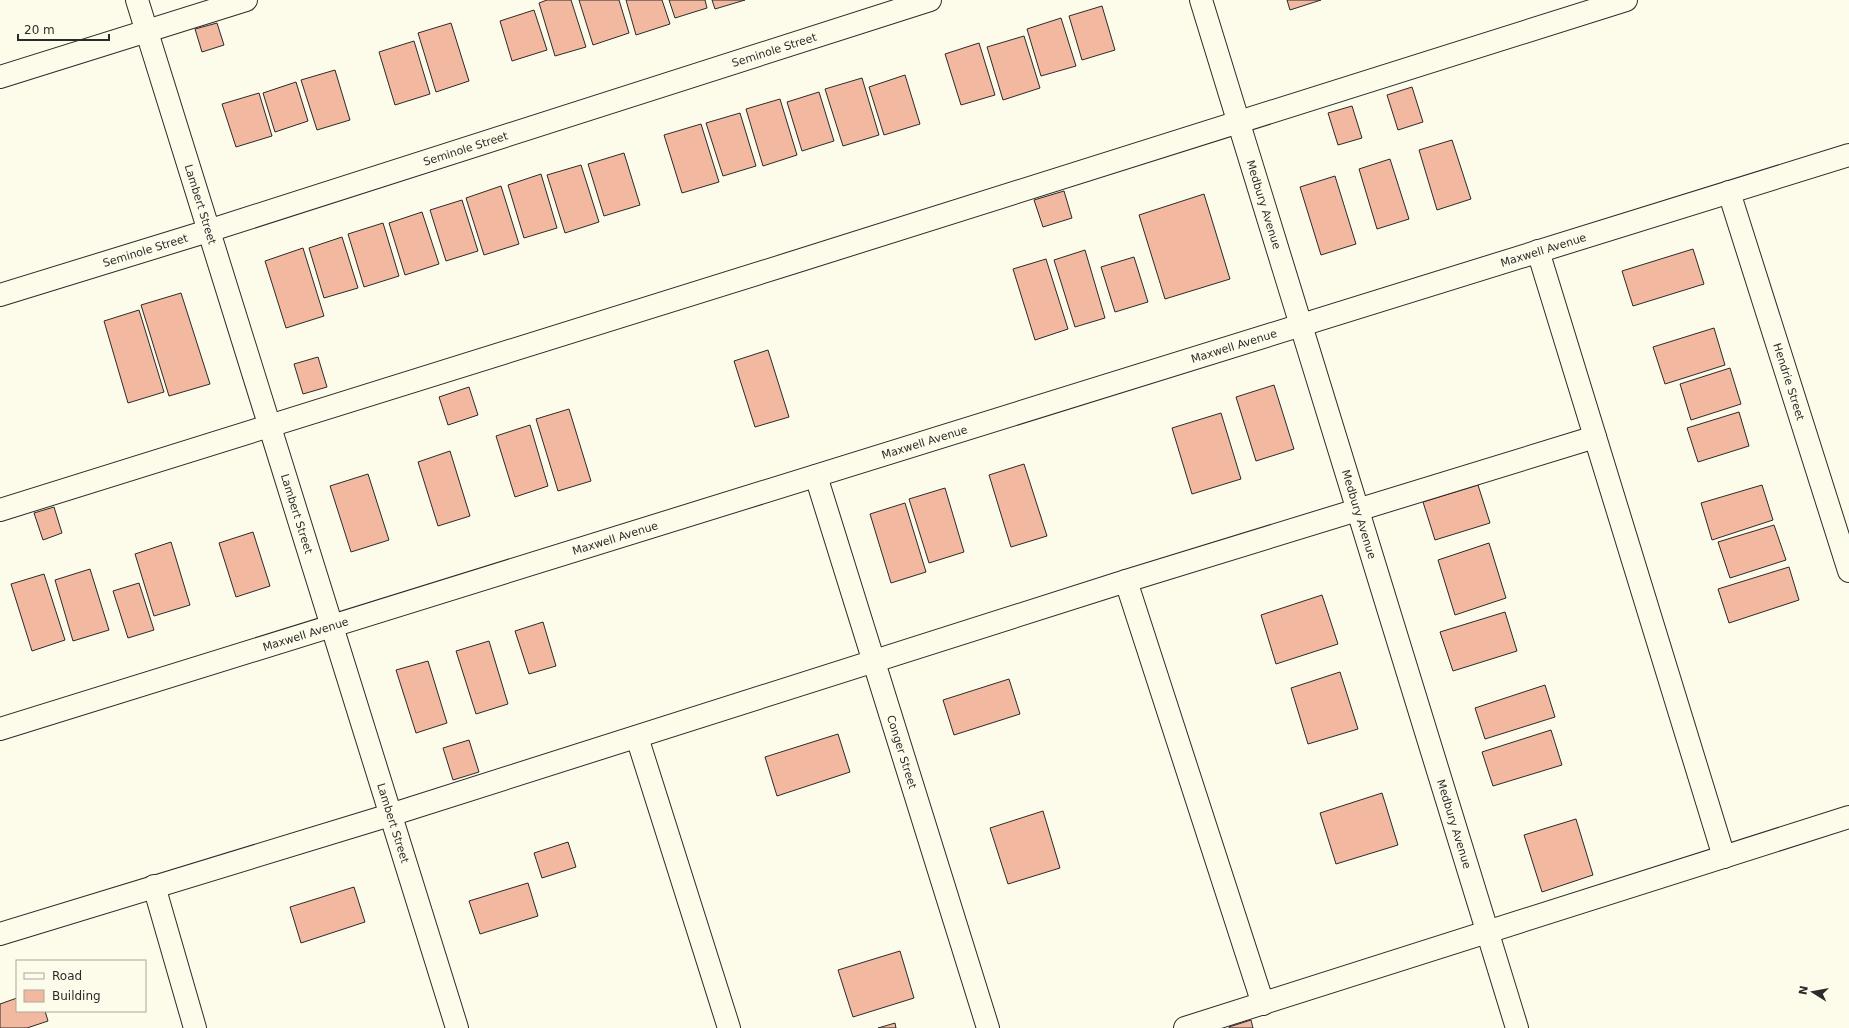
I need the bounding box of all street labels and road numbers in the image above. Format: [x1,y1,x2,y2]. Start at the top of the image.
street label: Seminole Street [730,30,819,69]
street label: Seminole Street [422,129,510,168]
street label: Medbury Avenue [1244,158,1284,251]
street label: Lambert Street [182,163,219,247]
street label: Maxwell Avenue [1499,230,1588,269]
street label: Seminole Street [101,231,190,269]
street label: Maxwell Avenue [1189,326,1279,365]
street label: Hendrie Street [1771,341,1808,423]
street label: Maxwell Avenue [880,423,969,461]
street label: Medbury Avenue [1339,468,1379,561]
street label: Lambert Street [278,472,316,556]
street label: Maxwell Avenue [571,519,660,557]
street label: Maxwell Avenue [261,615,350,654]
street label: Conger Street [884,713,920,791]
street label: Medbury Avenue [1434,778,1474,870]
street label: Lambert Street [375,781,412,865]

